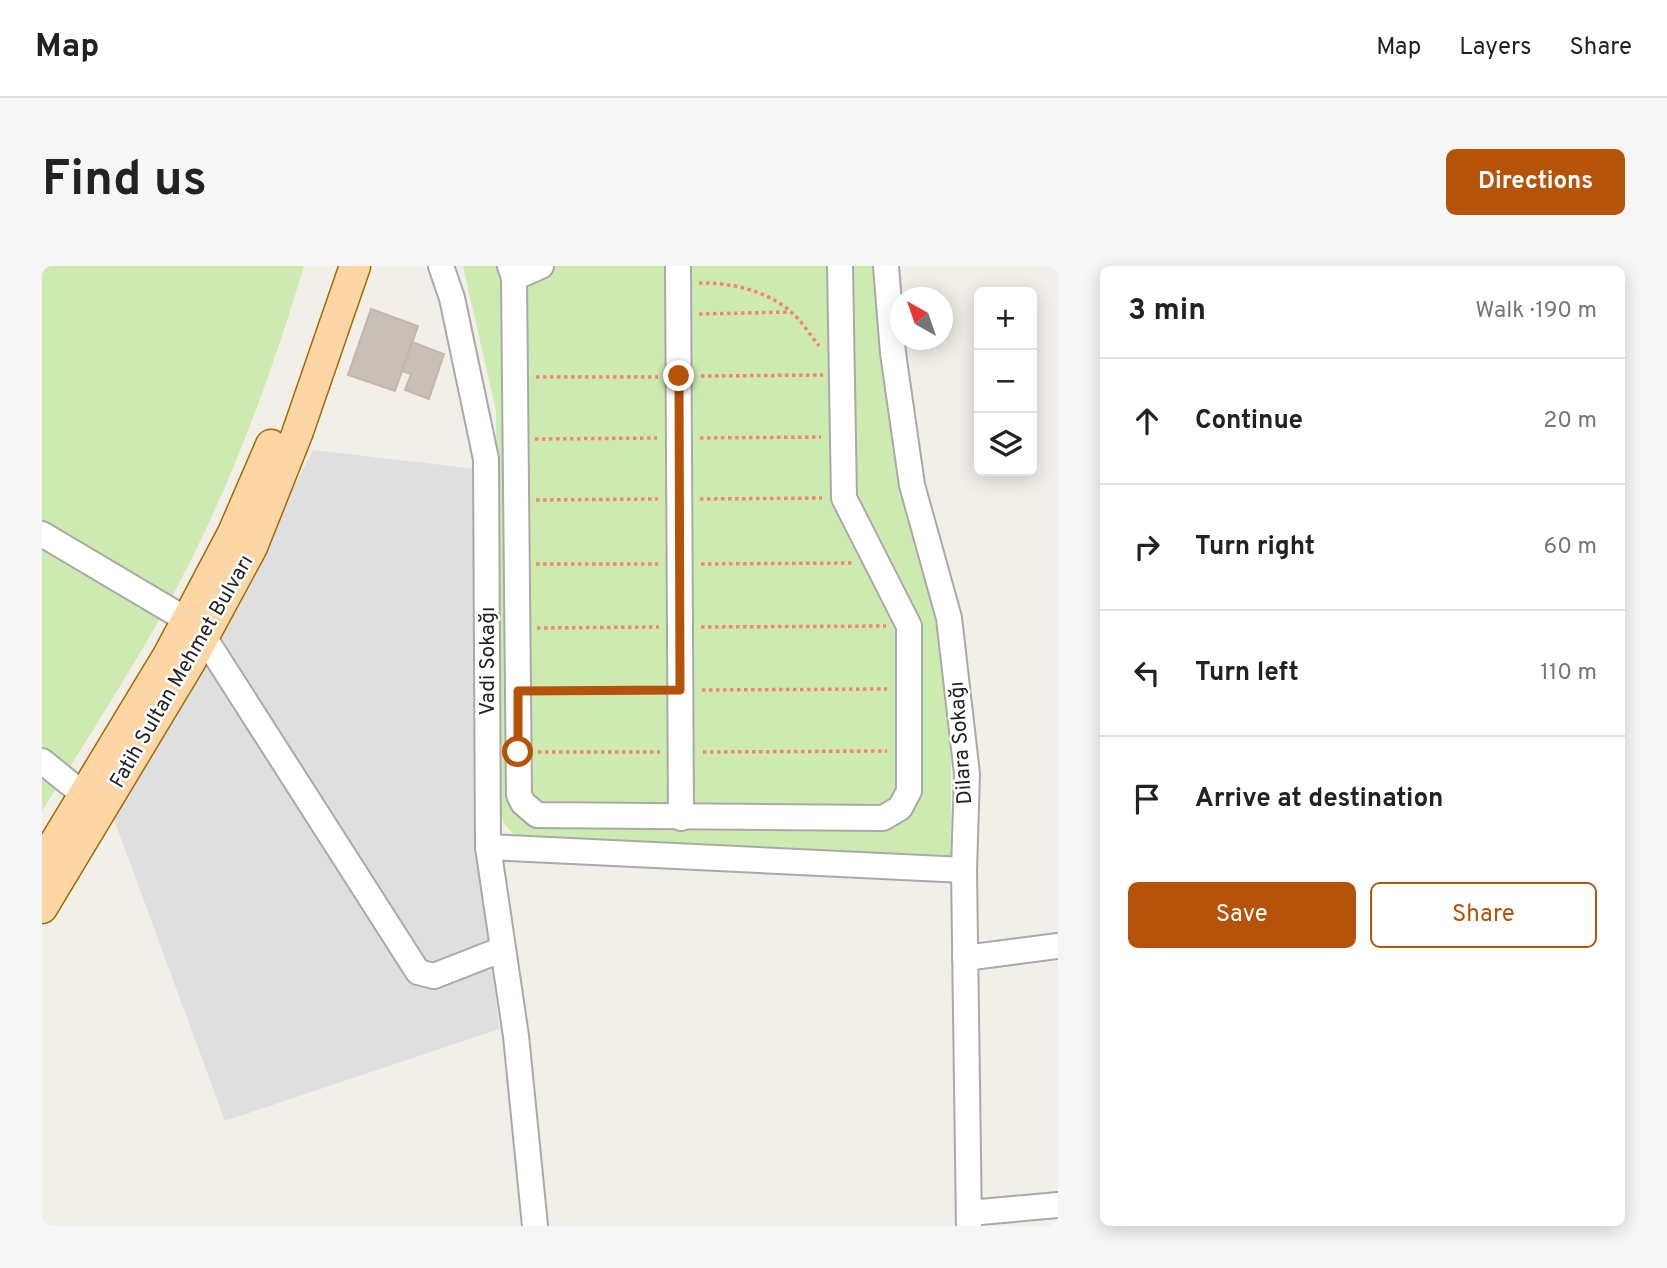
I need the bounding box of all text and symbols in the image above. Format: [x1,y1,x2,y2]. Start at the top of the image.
text: Map [35,27,99,69]
text: Map [1376,33,1421,63]
text: Layers [1459,33,1531,63]
text: Share [1569,33,1632,63]
button: Directions [1446,149,1625,215]
text: Find us [42,151,207,213]
north arrow [890,287,953,350]
map controls [974,287,1037,476]
button: + [974,287,1037,350]
text: 3 min [1128,293,1206,330]
text: Walk · 190 m [1475,297,1597,326]
button: − [974,350,1037,413]
route end [663,360,694,391]
icon: ahead [1128,402,1166,440]
text: Continue [1195,405,1303,438]
text: 20 m [1543,407,1597,436]
button: layers [974,413,1037,476]
icon: right [1128,528,1166,566]
text: Turn right [1195,531,1315,564]
text: 60 m [1544,533,1597,562]
street label: Fatih Sultan Mehmet Bulvarı [104,550,260,793]
street label: Vadi Sokağı [475,607,502,715]
icon: left [1128,654,1166,692]
text: Turn left [1195,657,1299,690]
text: 110 m [1540,659,1597,688]
street label: Dilara Sokağı [944,680,979,805]
route start [502,736,533,767]
icon: arrive [1128,780,1166,818]
text: Arrive at destination [1195,783,1443,816]
button: Save [1128,882,1356,948]
button: Share [1370,882,1597,948]

